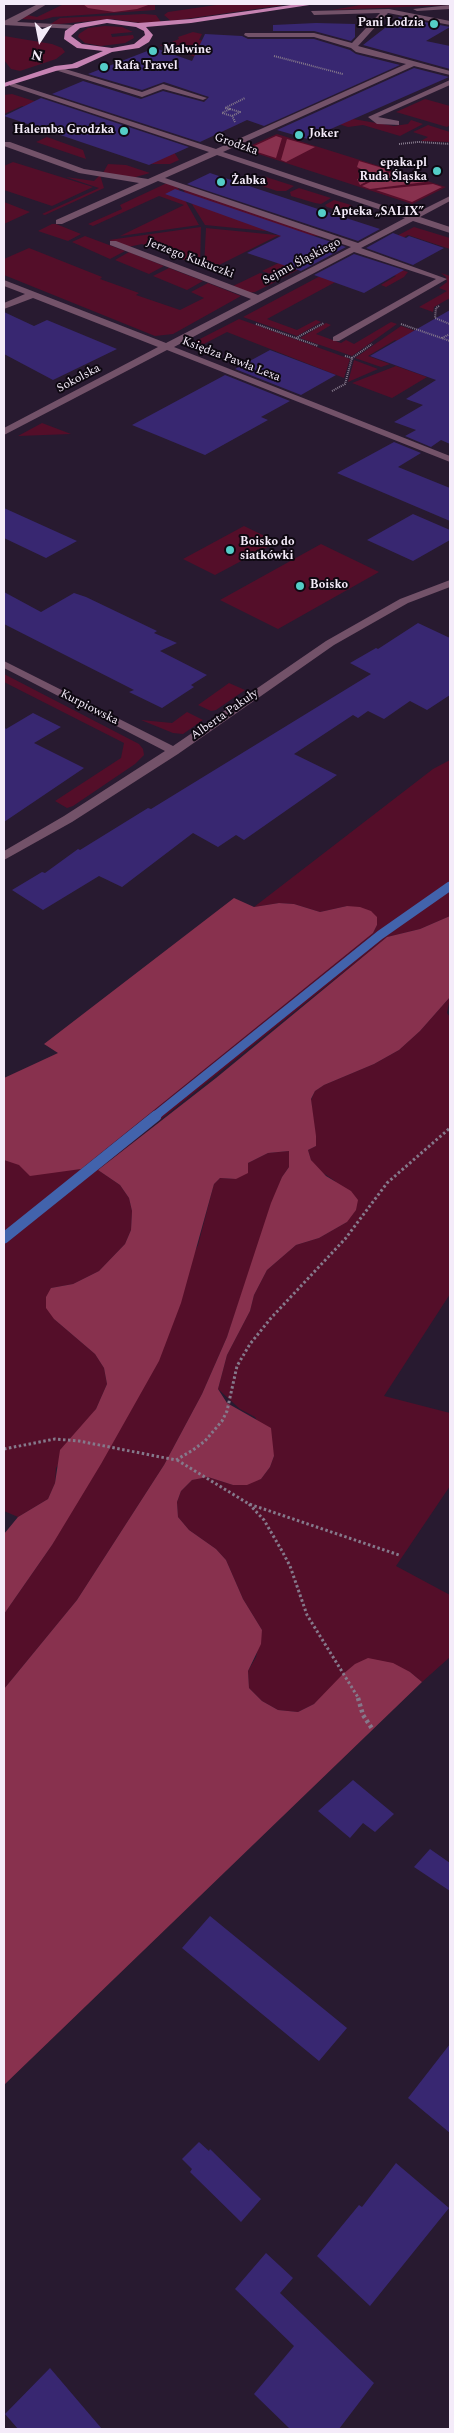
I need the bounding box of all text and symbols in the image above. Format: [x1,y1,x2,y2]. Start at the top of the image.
north arrow [15,15,65,65]
place label: Pani Lodzia [358,17,424,31]
marker: Pani Lodzia [428,18,440,30]
text: N [29,44,45,67]
place label: Malwine [163,44,211,58]
marker: Malwine [147,45,159,57]
place label: Rafa Travel [114,60,178,74]
marker: Rafa Travel [98,61,110,73]
place label: Halemba Grodzka [14,124,114,138]
marker: Halemba Grodzka [118,125,130,137]
place label: Joker [309,128,339,142]
marker: Joker [293,129,305,141]
street label: Grodzka [212,131,260,159]
place label: epaka.pl Ruda Śląska [360,157,427,185]
marker: epaka.pl Ruda Śląska [431,165,443,177]
place label: Żabka [231,175,266,189]
marker: Żabka [215,176,227,188]
place label: Apteka „SALIX” [332,206,424,220]
marker: Apteka „SALIX” [316,207,328,219]
street label: Sejmu Śląskiego [261,235,343,289]
street label: Jerzego Kukuczki [144,236,236,282]
street label: Księdza Pawła Lexa [180,335,282,385]
street label: Sokolska [55,362,103,396]
place label: Boisko do siatkówki [240,536,295,564]
marker: Boisko do siatkówki [224,544,236,556]
place label: Boisko [310,579,348,593]
marker: Boisko [294,580,306,592]
street label: Kurpiowska [57,687,121,729]
street label: Alberta Pakuły [189,687,261,743]

